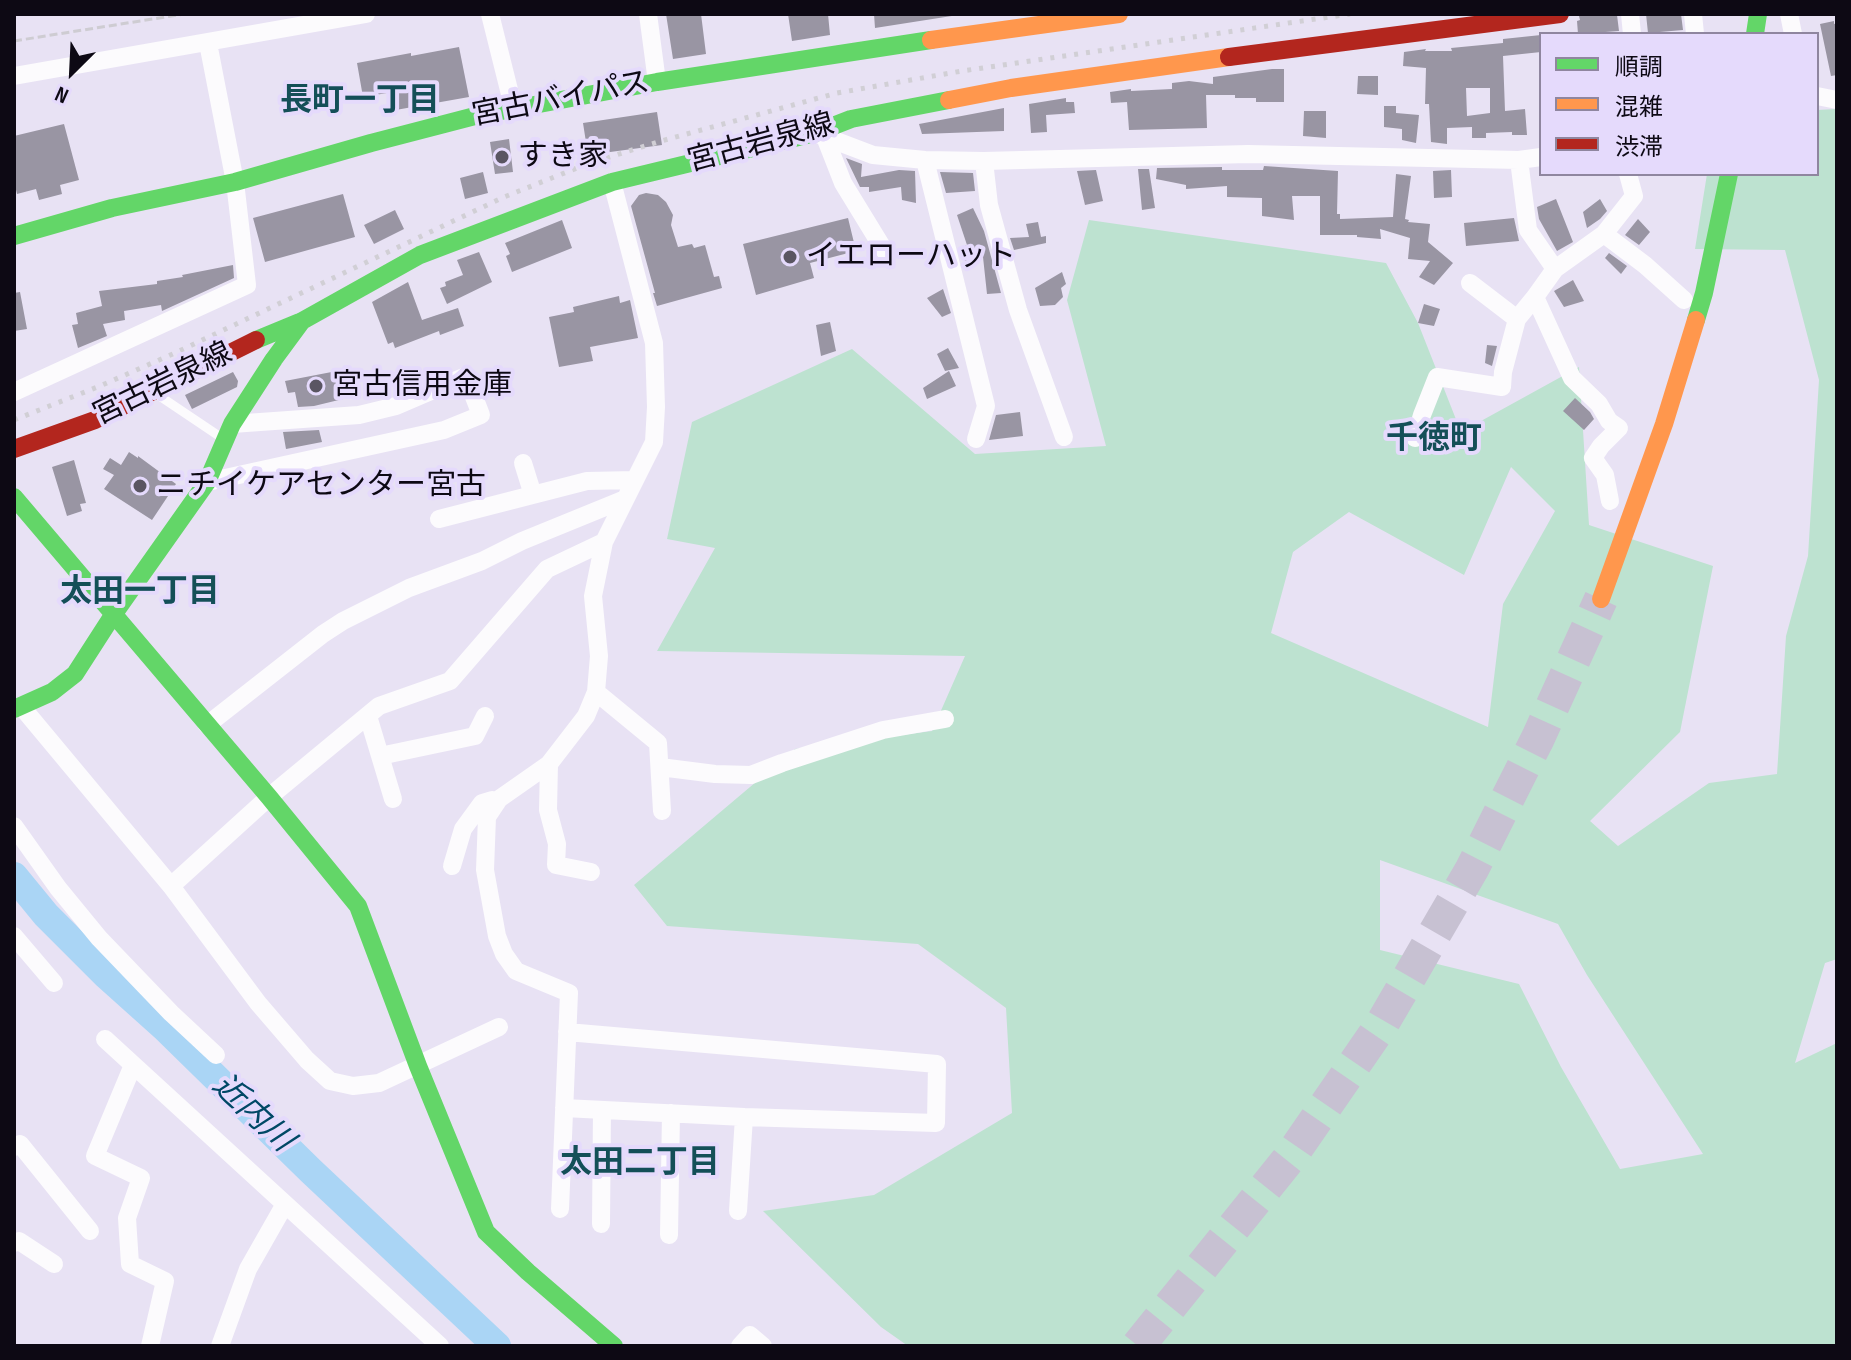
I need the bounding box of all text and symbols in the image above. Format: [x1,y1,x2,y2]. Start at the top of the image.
north arrow [32,32,112,112]
legend [1539,32,1819,176]
text: 順調 [1615,53,1663,82]
street label: 宮古バイパス [469,65,653,135]
text: N [51,80,73,109]
district label: 長町一丁目 [280,83,440,121]
text: 混雑 [1615,93,1663,122]
street label: 宮古岩泉線 [684,107,838,181]
text: 渋滞 [1615,133,1663,162]
place label: すき家 [518,139,608,175]
marker: すき家 [493,148,511,166]
place label: イエローハット [806,239,1016,275]
marker: イエローハット [781,248,799,266]
street label: 宮古岩泉線 [88,336,238,434]
place label: 宮古信用金庫 [332,368,512,404]
marker: 宮古信用金庫 [307,377,325,395]
district label: 千徳町 [1386,421,1482,459]
place label: ニチイケアセンター宮古 [156,468,486,504]
marker: ニチイケアセンター宮古 [131,477,149,495]
district label: 太田一丁目 [60,574,220,612]
water label: 近内川 [204,1067,300,1161]
district label: 太田二丁目 [560,1145,720,1183]

